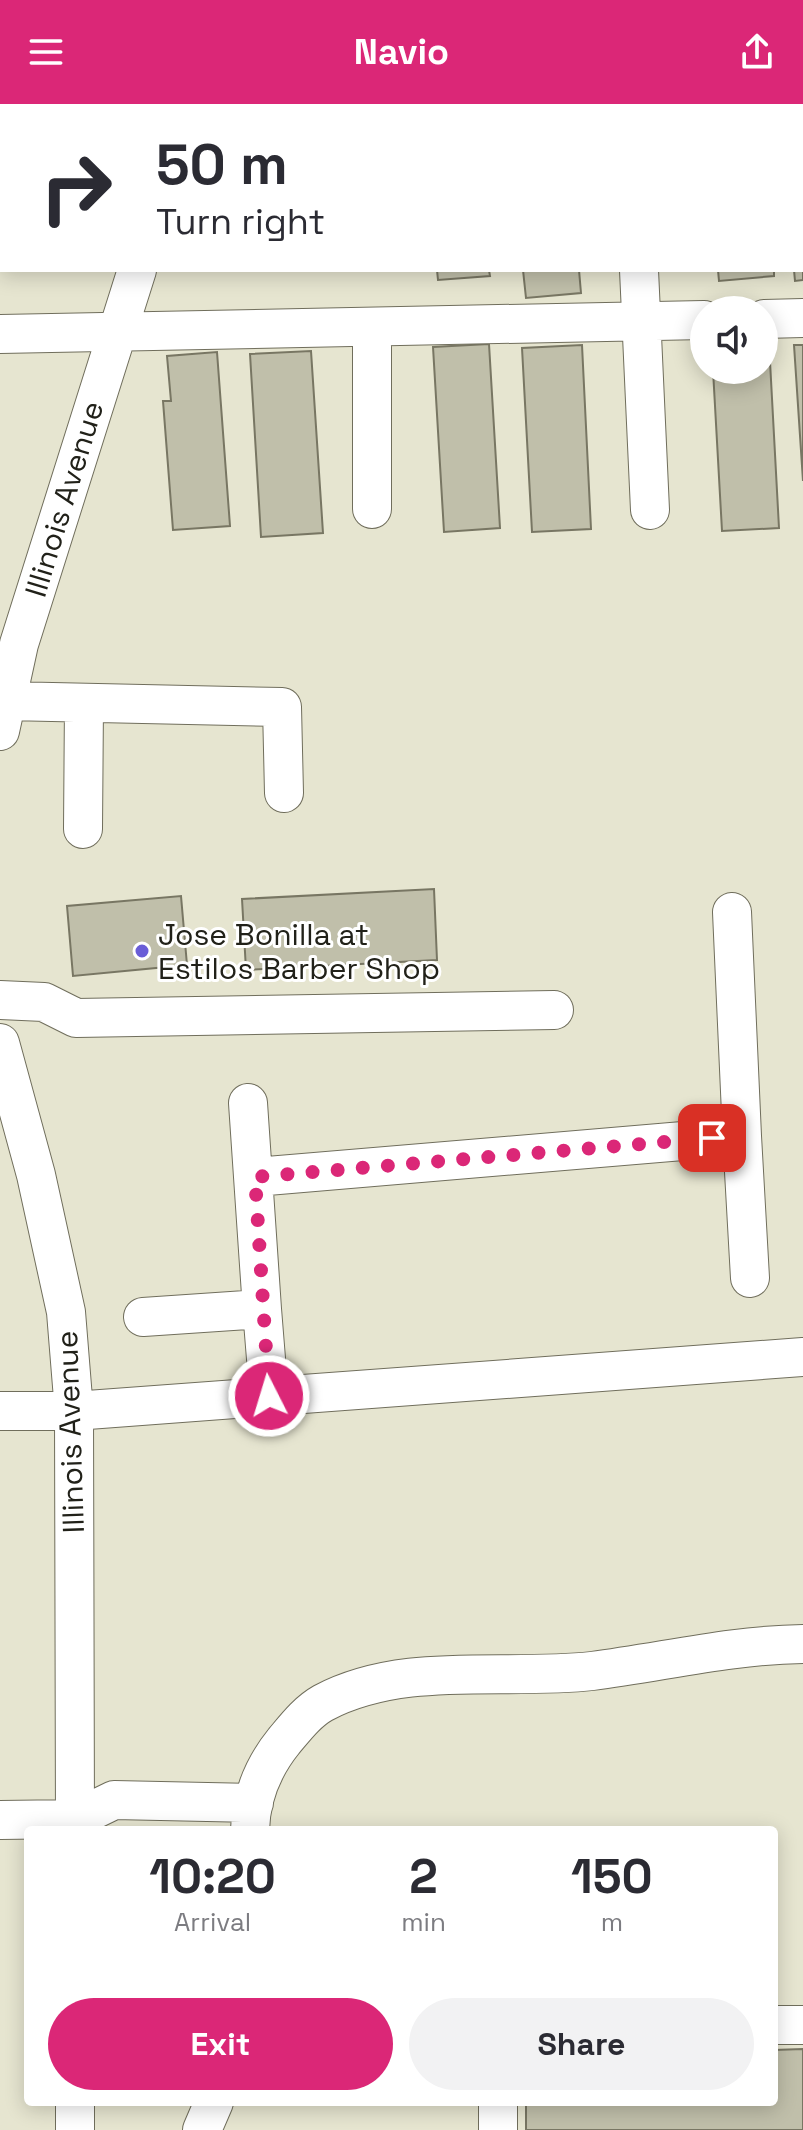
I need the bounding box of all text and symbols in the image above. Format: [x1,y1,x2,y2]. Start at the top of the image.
text: Navio [354,29,449,75]
icon: menu [24,30,68,74]
icon: share [735,30,779,74]
text: 50 m [156,129,288,200]
icon: right [24,136,128,240]
text: Turn right [156,199,325,245]
map controls [690,296,778,384]
button: sound [690,296,778,384]
street label: Illinois Avenue [16,396,112,602]
place label: Jose Bonilla at Estilos Barber Shop [158,915,440,988]
marker: Jose Bonilla at Estilos Barber Shop [133,942,151,960]
pin [678,1104,746,1172]
icon: arrive [690,1116,734,1160]
street label: Illinois Avenue [47,1330,93,1534]
position arrow [227,1354,311,1438]
text: 10:20 [149,1846,276,1907]
text: 2 [409,1846,438,1907]
text: 150 [571,1846,653,1907]
text: Arrival [174,1905,251,1939]
text: min [401,1905,446,1939]
text: m [601,1905,623,1939]
button: Exit [48,1998,393,2090]
button: Share [409,1998,754,2090]

